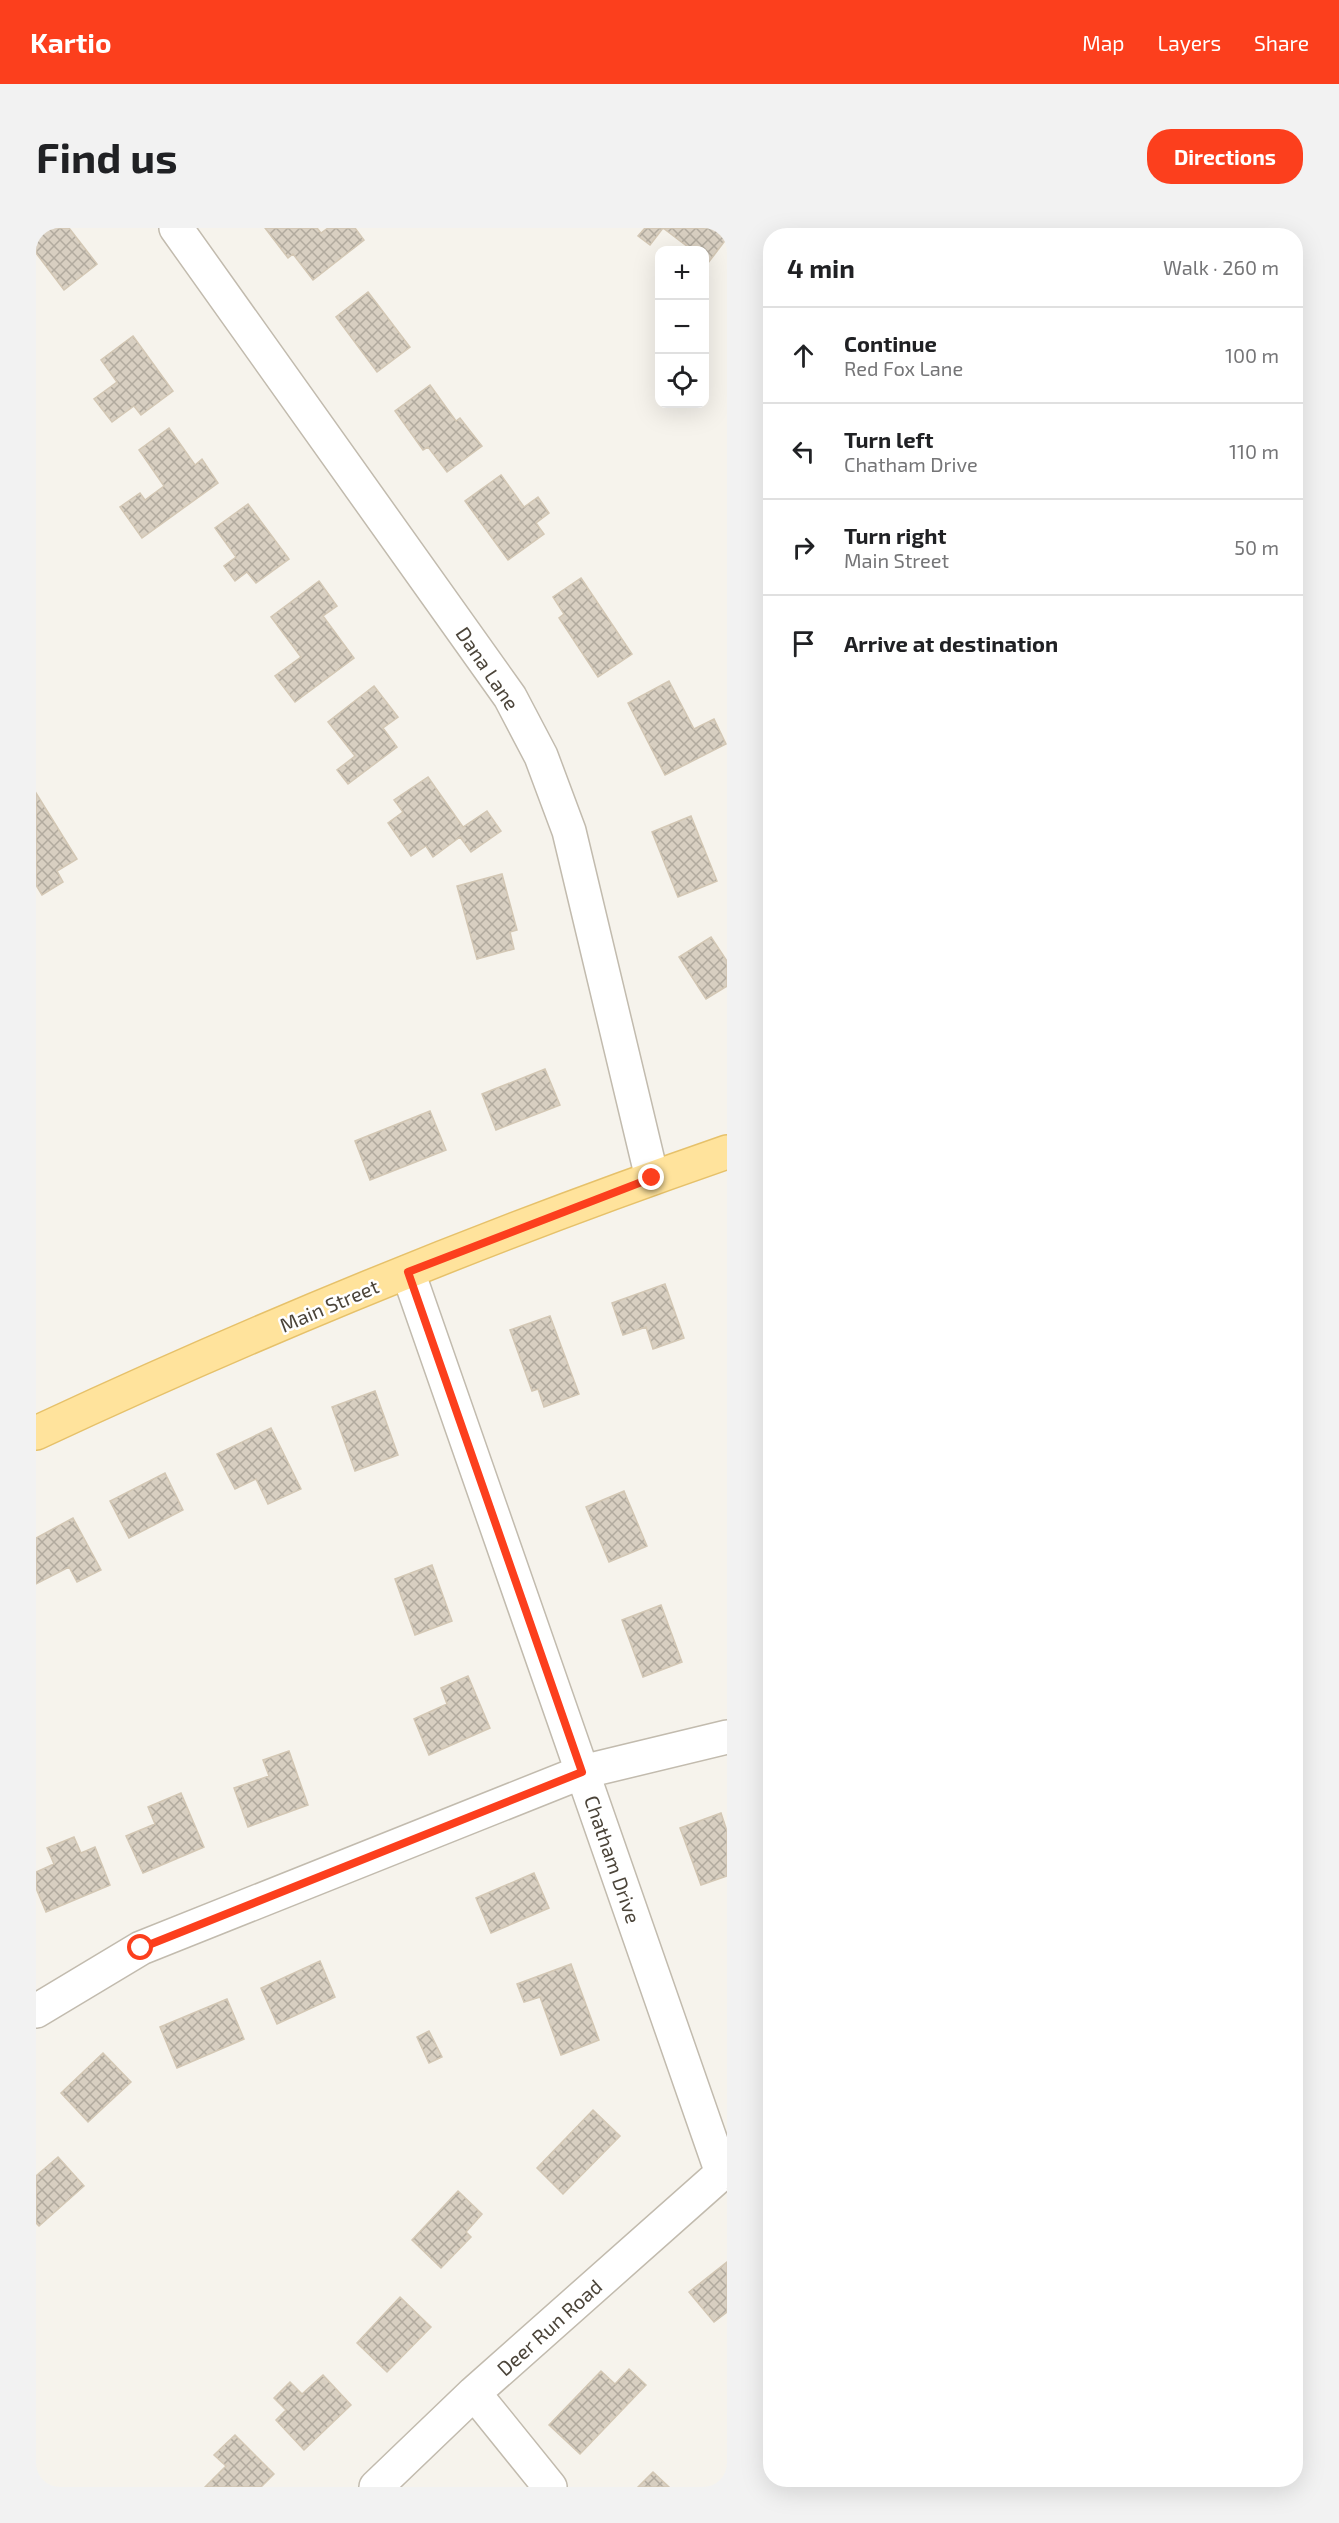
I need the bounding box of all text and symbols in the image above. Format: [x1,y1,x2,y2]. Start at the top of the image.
text: Kartio [30,25,111,59]
text: Map [1082,30,1124,55]
text: Layers [1157,30,1221,55]
text: Share [1254,30,1309,55]
button: Directions [1147,129,1303,184]
text: Find us [36,131,178,181]
map controls [655,246,709,408]
button: + [655,246,709,300]
text: 4 min [787,252,855,283]
text: Walk · 260 m [1163,255,1279,279]
button: − [655,300,709,354]
text: Continue [844,330,937,356]
icon: ahead [787,339,820,372]
text: 100 m [1225,343,1279,367]
button: locate [655,354,709,408]
text: Red Fox Lane [844,356,963,380]
text: Turn left [844,426,933,452]
icon: left [787,435,820,468]
text: 110 m [1229,439,1279,463]
text: Chatham Drive [844,452,978,476]
text: Turn right [844,522,946,548]
icon: right [787,531,820,564]
text: 50 m [1234,535,1279,559]
text: Main Street [844,548,949,572]
street label: Dana Lane [452,622,524,714]
icon: arrive [787,627,820,660]
text: Arrive at destination [844,630,1058,656]
route end [638,1164,664,1190]
street label: Main Street [276,1273,382,1337]
street label: Chatham Drive [580,1792,646,1926]
route start [127,1934,153,1960]
street label: Deer Run Road [492,2274,606,2380]

